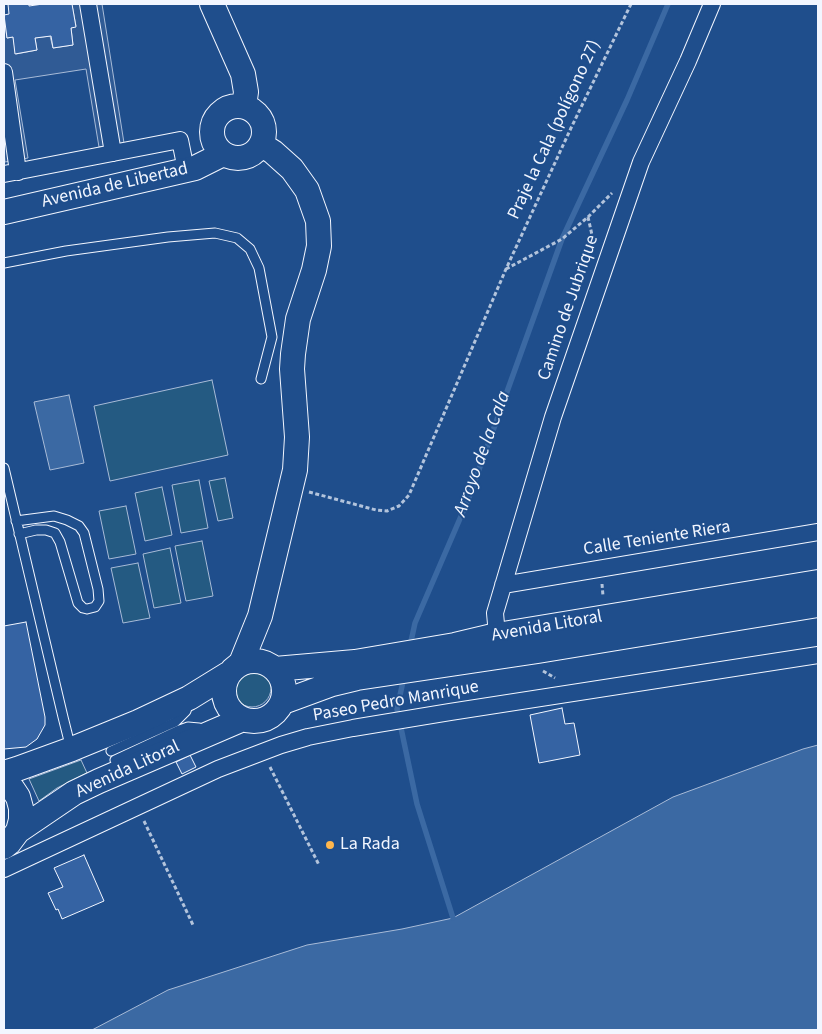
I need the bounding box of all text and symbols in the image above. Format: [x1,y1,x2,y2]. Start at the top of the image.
street label: Praje la Cala (polígono 27) [504,37,606,223]
street label: Avenida de Libertad [40,159,190,213]
street label: Camino de Jubrique [534,233,604,383]
water label: Arroyo de la Cala [450,388,516,520]
street label: Calle Teniente Riera [582,517,732,561]
street label: Avenida Litoral [490,607,604,647]
street label: Paseo Pedro Manrique [311,677,481,727]
street label: Avenida Litoral [73,737,183,803]
place label: La Rada [340,834,400,856]
marker: La Rada [324,839,336,851]

